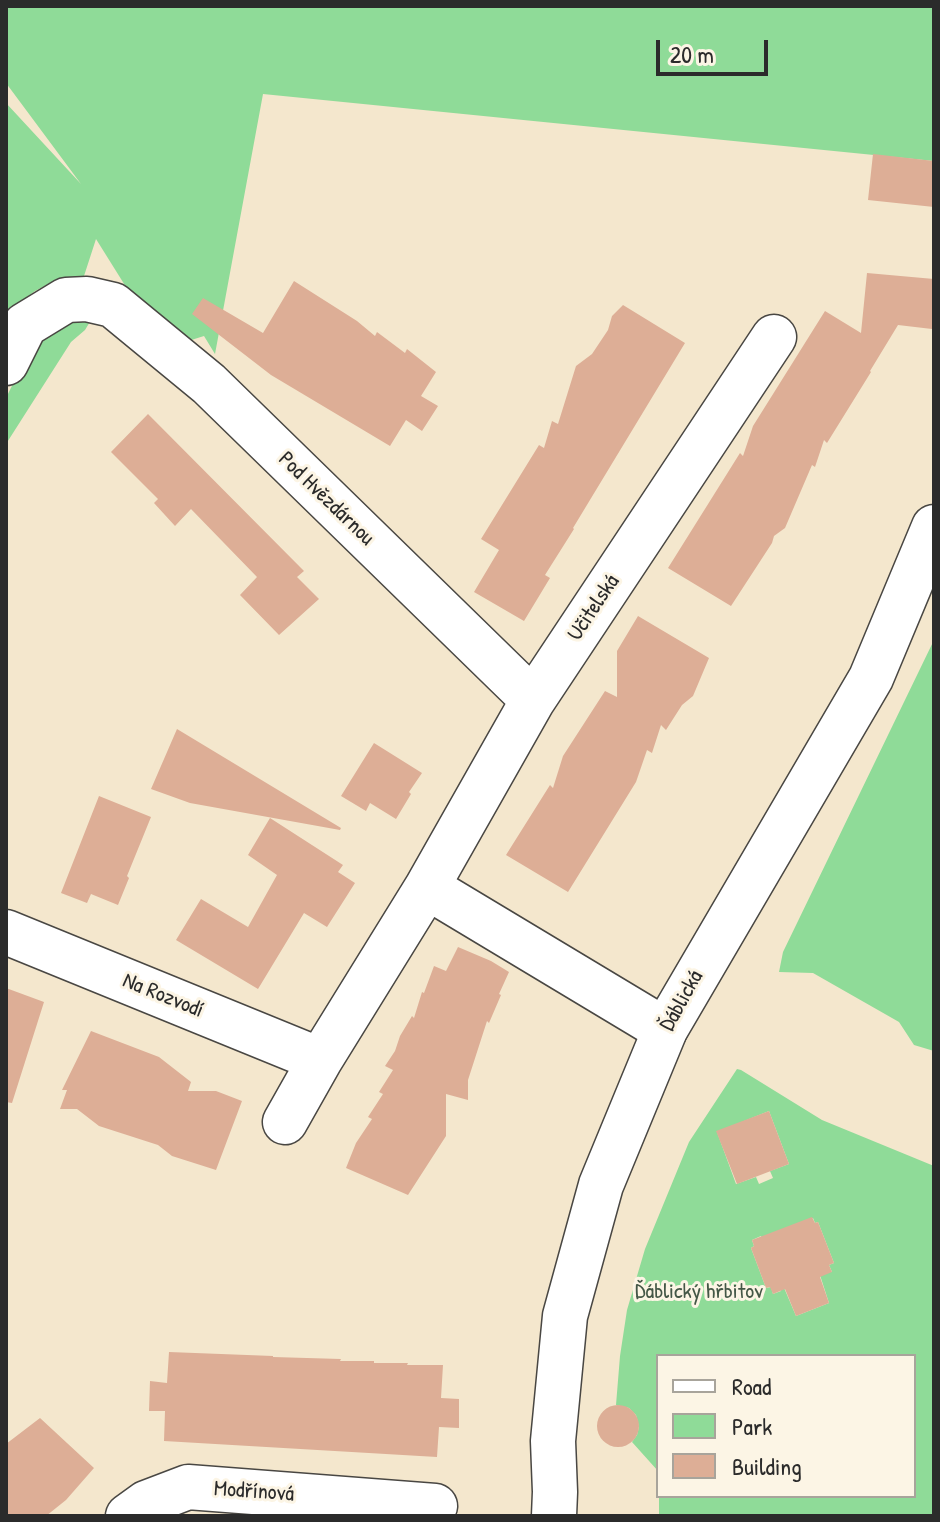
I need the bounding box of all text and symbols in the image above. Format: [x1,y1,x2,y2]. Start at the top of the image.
scale bar [660,24,772,74]
text: 20 m [670,38,714,70]
street label: Pod Hvězdárnou [272,447,380,551]
street label: Učitelská [562,570,626,646]
street label: Ďáblická [655,966,709,1036]
street label: Na Rozvodí [119,968,207,1024]
park label: Ďáblický hřbitov [635,1279,763,1305]
legend [656,1354,916,1498]
text: Road [732,1370,771,1402]
text: Park [732,1410,772,1442]
text: Building [732,1450,802,1482]
street label: Modřínová [213,1476,295,1508]

